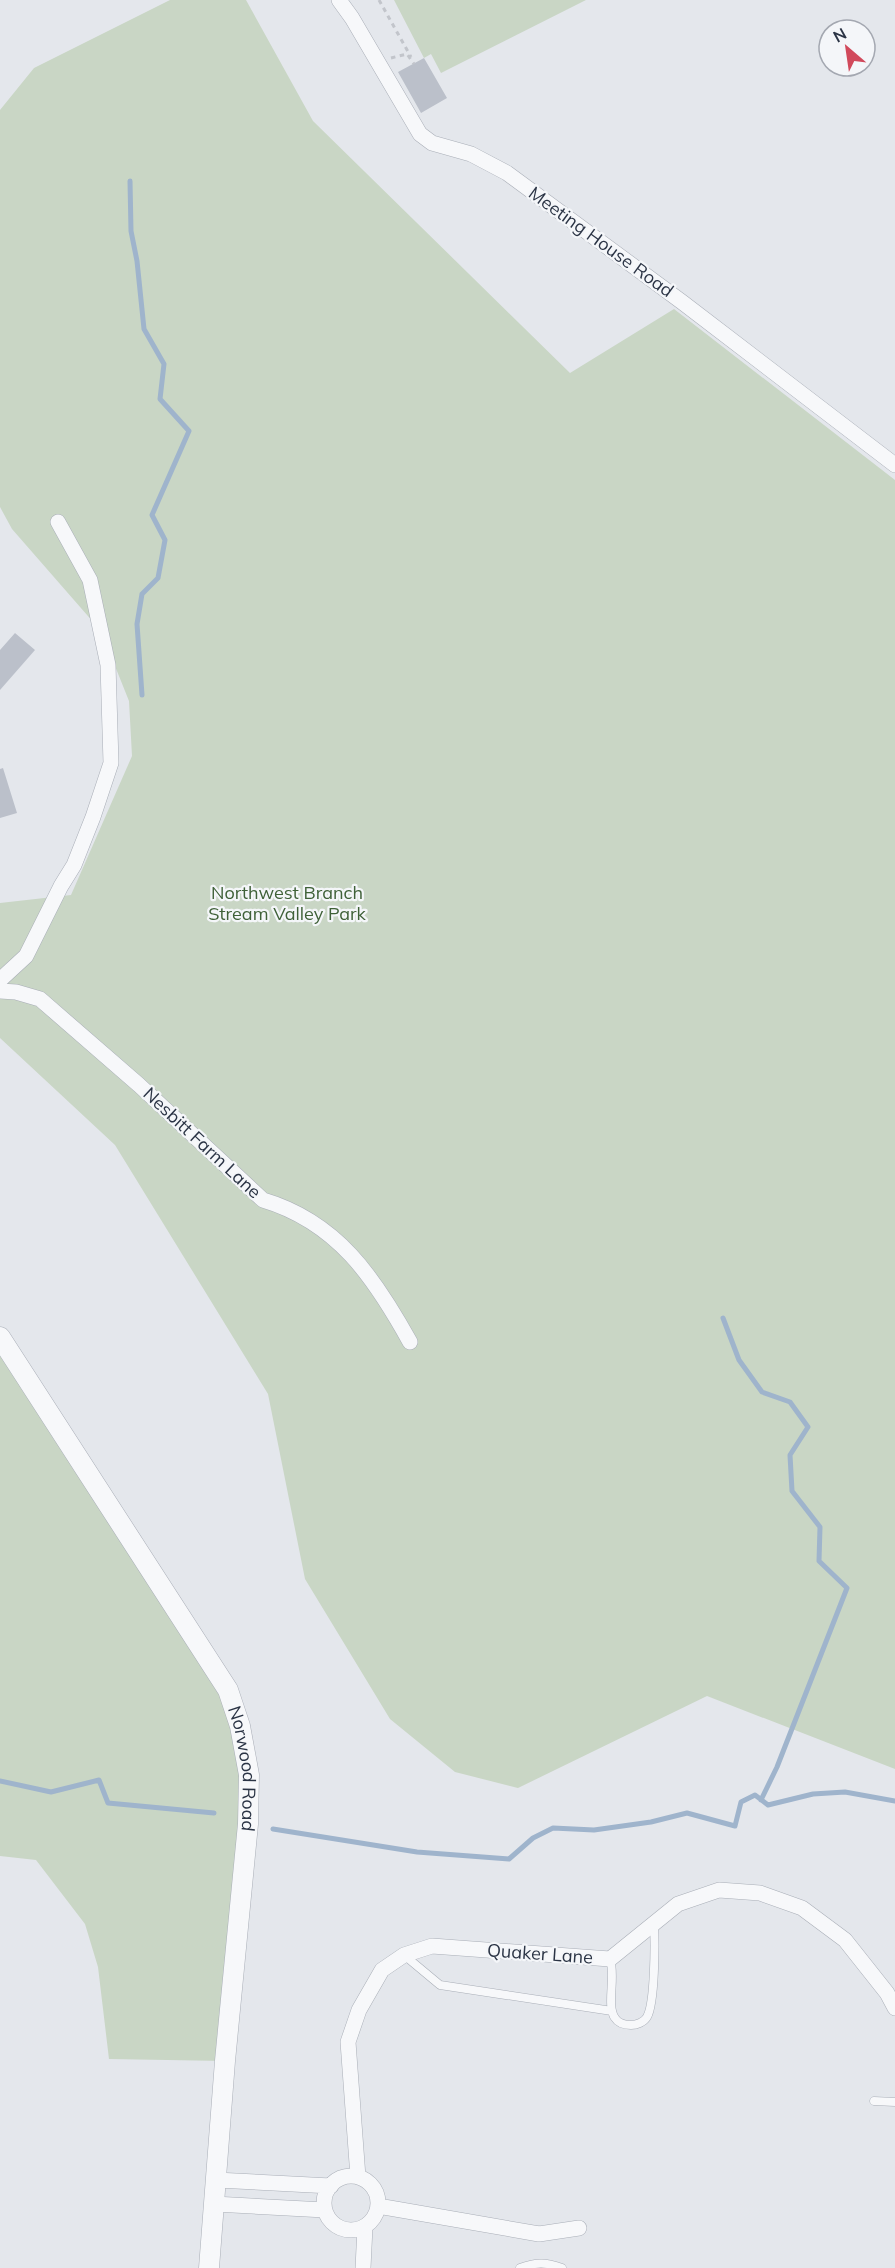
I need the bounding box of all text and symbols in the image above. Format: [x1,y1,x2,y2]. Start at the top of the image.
north arrow [817,18,877,78]
text: N [830,23,850,47]
street label: Meeting House Road [524,181,678,302]
park label: Northwest Branch Stream Valley Park [208,881,367,925]
street label: Nesbitt Farm Lane [139,1082,266,1203]
street label: Norwood Road [223,1703,261,1832]
street label: Quaker Lane [486,1938,594,1969]

